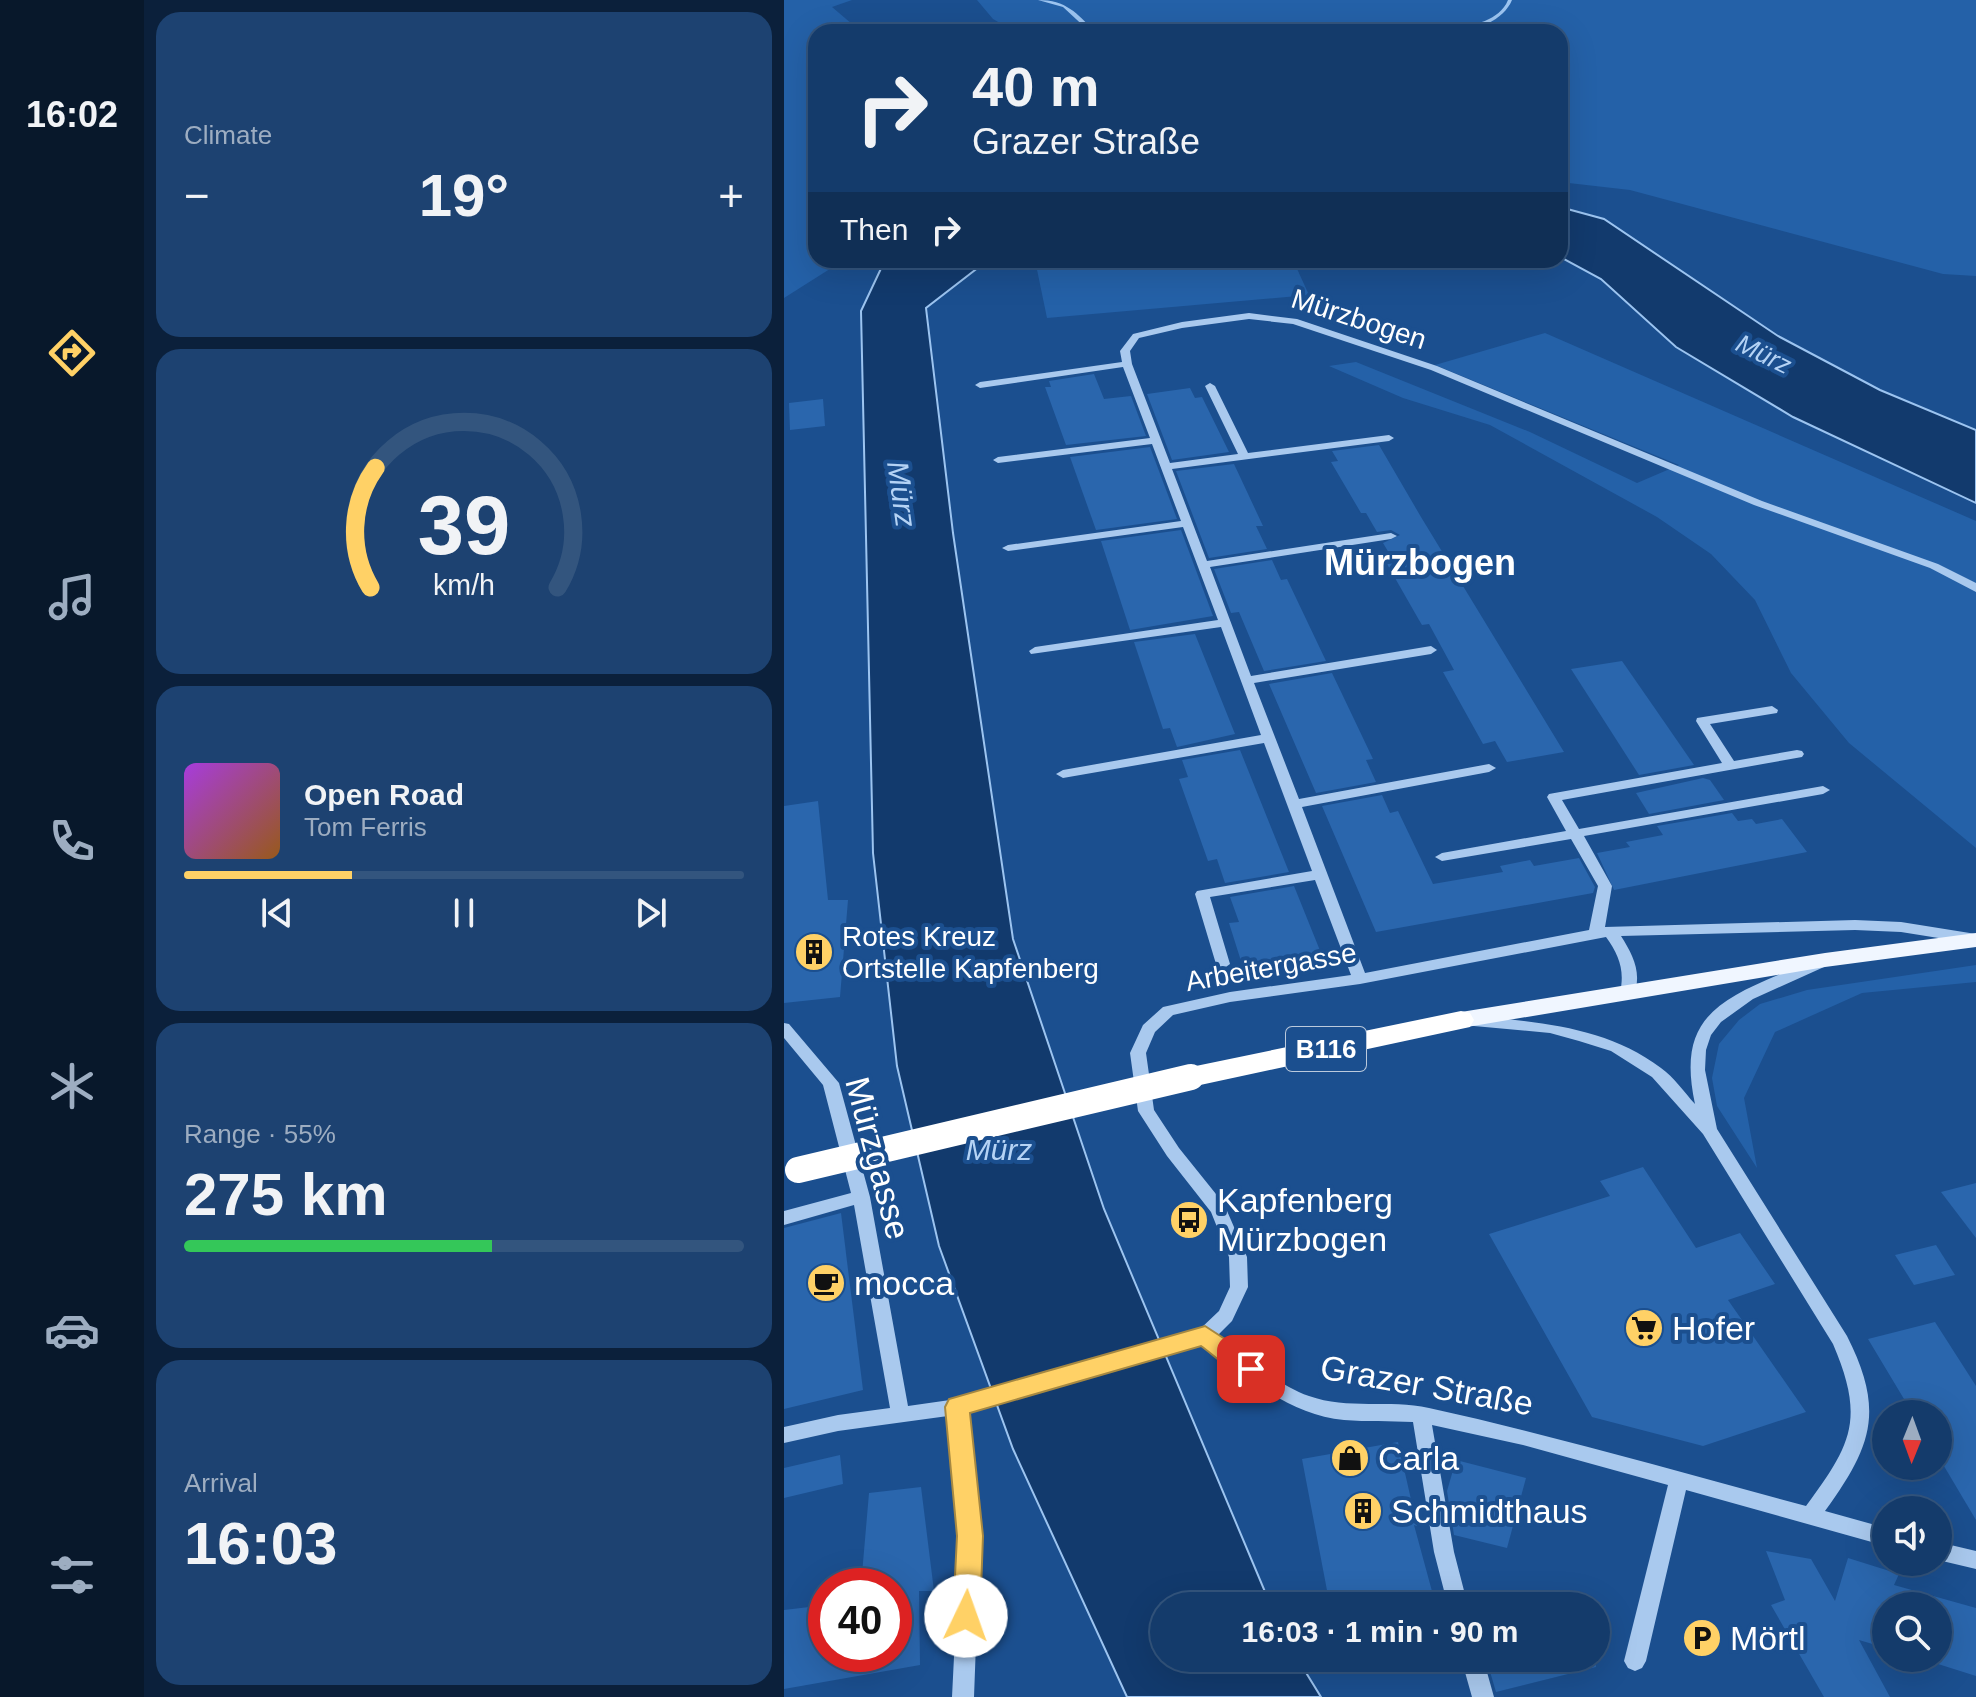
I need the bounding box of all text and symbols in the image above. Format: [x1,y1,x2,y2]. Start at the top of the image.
text: 40 m [972,55,1100,118]
icon: right [840,56,944,160]
text: 16:02 [26,94,118,135]
text: Climate [184,120,272,150]
text: Grazer Straße [972,121,1200,162]
text: 19° [419,162,509,229]
text: − [184,171,210,220]
text: + [718,171,744,220]
icon: right [924,208,968,252]
text: Then [840,213,908,246]
street label: Mürzbogen [1288,283,1430,355]
icon: directions [44,325,100,381]
water label: Mürz [1731,328,1797,380]
water label: Mürz [881,459,923,529]
text: 39 [418,478,510,571]
district label: Mürzbogen [1324,542,1516,583]
icon: music [44,569,100,625]
text: km/h [433,569,495,601]
text: Open Road [304,778,464,811]
text: Tom Ferris [304,812,427,842]
icon: phone [44,813,100,869]
icon: previous [255,891,299,935]
icon: pause [442,891,486,935]
icon: next [629,891,673,935]
place label: Rotes Kreuz Ortstelle Kapfenberg [842,921,1099,984]
building icon: Rotes Kreuz Ortstelle Kapfenberg [793,931,835,973]
street label: Arbeitergasse [1183,937,1359,997]
road number: B116 [1286,1027,1366,1071]
icon: climate [44,1058,100,1114]
street label: Mürzgasse [838,1073,918,1243]
text: Range · 55% [184,1119,336,1149]
water label: Mürz [966,1133,1032,1166]
text: 275 km [184,1161,388,1228]
place label: Kapfenberg Mürzbogen [1217,1181,1393,1258]
bus stop icon: Kapfenberg Mürzbogen [1168,1199,1210,1241]
cafe icon: mocca [805,1262,847,1304]
place label: mocca [854,1264,954,1302]
icon: car [44,1302,100,1358]
supermarket icon: Hofer [1623,1307,1665,1349]
place label: Hofer [1672,1309,1755,1347]
pin [1217,1335,1285,1403]
icon: arrive [1229,1347,1273,1391]
street label: Grazer Straße [1318,1348,1536,1422]
north arrow [1872,1400,1952,1480]
map controls [1872,1400,1952,1672]
shop icon: Carla [1329,1437,1371,1479]
place label: Carla [1378,1439,1459,1477]
text: Arrival [184,1468,258,1498]
building icon: Schmidthaus [1342,1490,1384,1532]
place label: Schmidthaus [1391,1492,1588,1530]
button: sound [1872,1496,1952,1576]
text: 16:03 [184,1510,337,1577]
icon: filters [44,1547,100,1603]
speed limit sign: 40 [808,1568,912,1672]
position arrow [924,1574,1008,1658]
button: search [1872,1592,1952,1672]
text: 16:03 · 1 min · 90 m [1242,1615,1518,1648]
parking icon: Mörtl [1681,1617,1723,1659]
place label: Mörtl [1730,1619,1806,1657]

